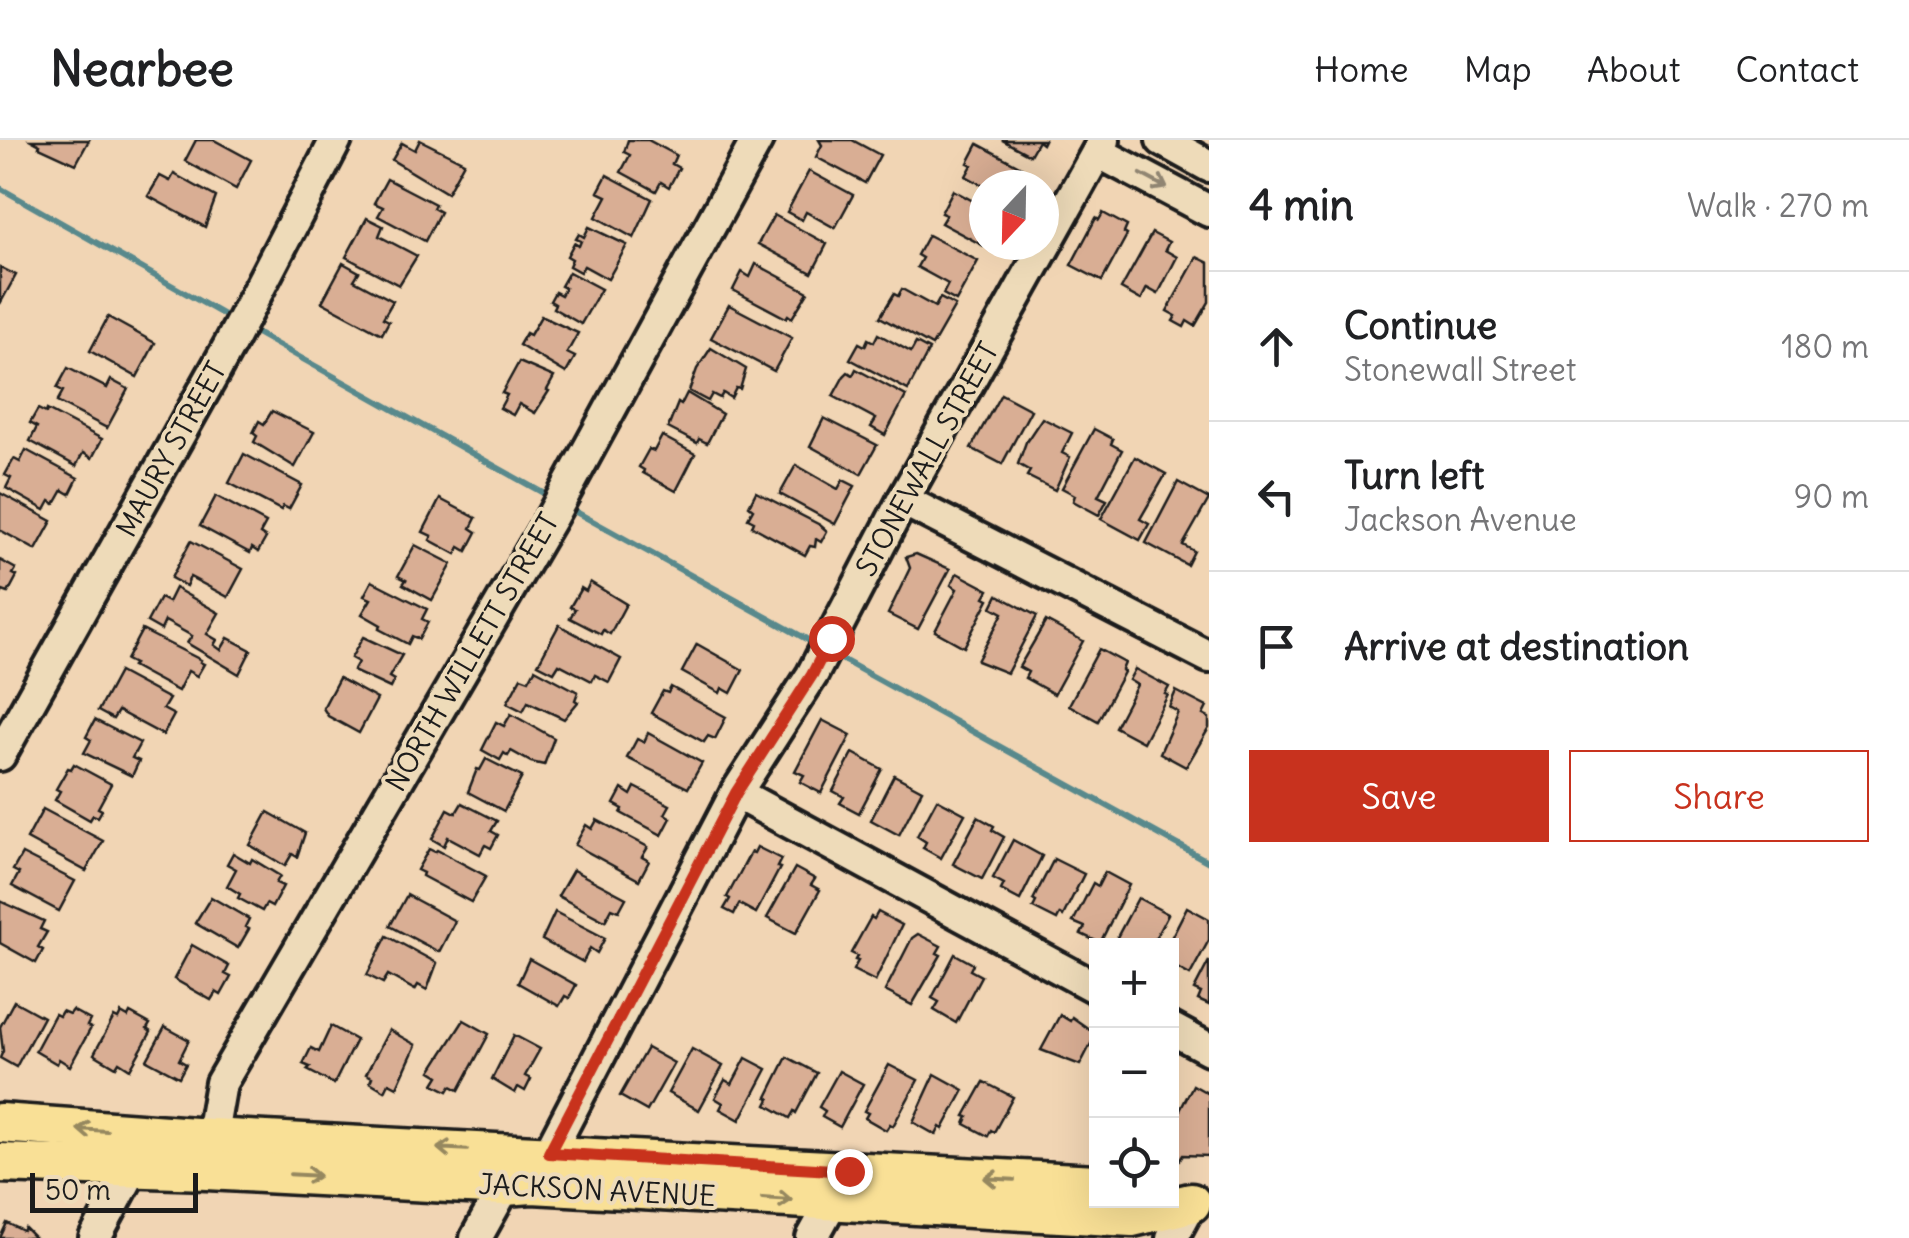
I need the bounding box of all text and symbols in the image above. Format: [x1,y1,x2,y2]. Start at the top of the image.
text: Nearbee [50,39,234,99]
text: Home [1314,47,1409,91]
text: Map [1464,47,1532,91]
text: About [1587,47,1680,91]
text: Contact [1735,47,1859,91]
north arrow [969,170,1059,260]
one-way arrow [1138,172,1168,192]
text: 4 min [1249,179,1354,231]
text: Walk · 270 m [1687,185,1869,226]
text: Continue [1344,302,1497,349]
icon: ahead [1249,319,1304,374]
text: 180 m [1781,326,1869,367]
street label: STONEWALL STREET [848,336,1006,582]
text: Stonewall Street [1344,349,1577,390]
street label: MAURY STREET [108,355,234,543]
text: Turn left [1344,452,1484,499]
icon: left [1249,469,1304,524]
text: 90 m [1794,476,1869,517]
text: Jackson Avenue [1344,499,1577,540]
street label: NORTH WILLETT STREET [378,506,566,798]
route start [809,616,855,662]
icon: arrive [1249,619,1304,674]
text: Arrive at destination [1344,623,1689,670]
button: Save [1249,750,1549,842]
button: Share [1569,750,1869,842]
map controls [1089,938,1179,1208]
button: + [1089,938,1179,1028]
button: − [1089,1028,1179,1118]
button: locate [1089,1118,1179,1208]
one-way arrow [77,1120,109,1139]
one-way arrow [436,1139,468,1158]
route end [827,1149,873,1195]
one-way arrow [288,1166,320,1185]
street label: JACKSON AVENUE [478,1166,716,1214]
scale bar [30,1168,198,1212]
one-way arrow [984,1169,1016,1188]
text: 50 m [45,1172,111,1208]
one-way arrow [761,1190,793,1209]

